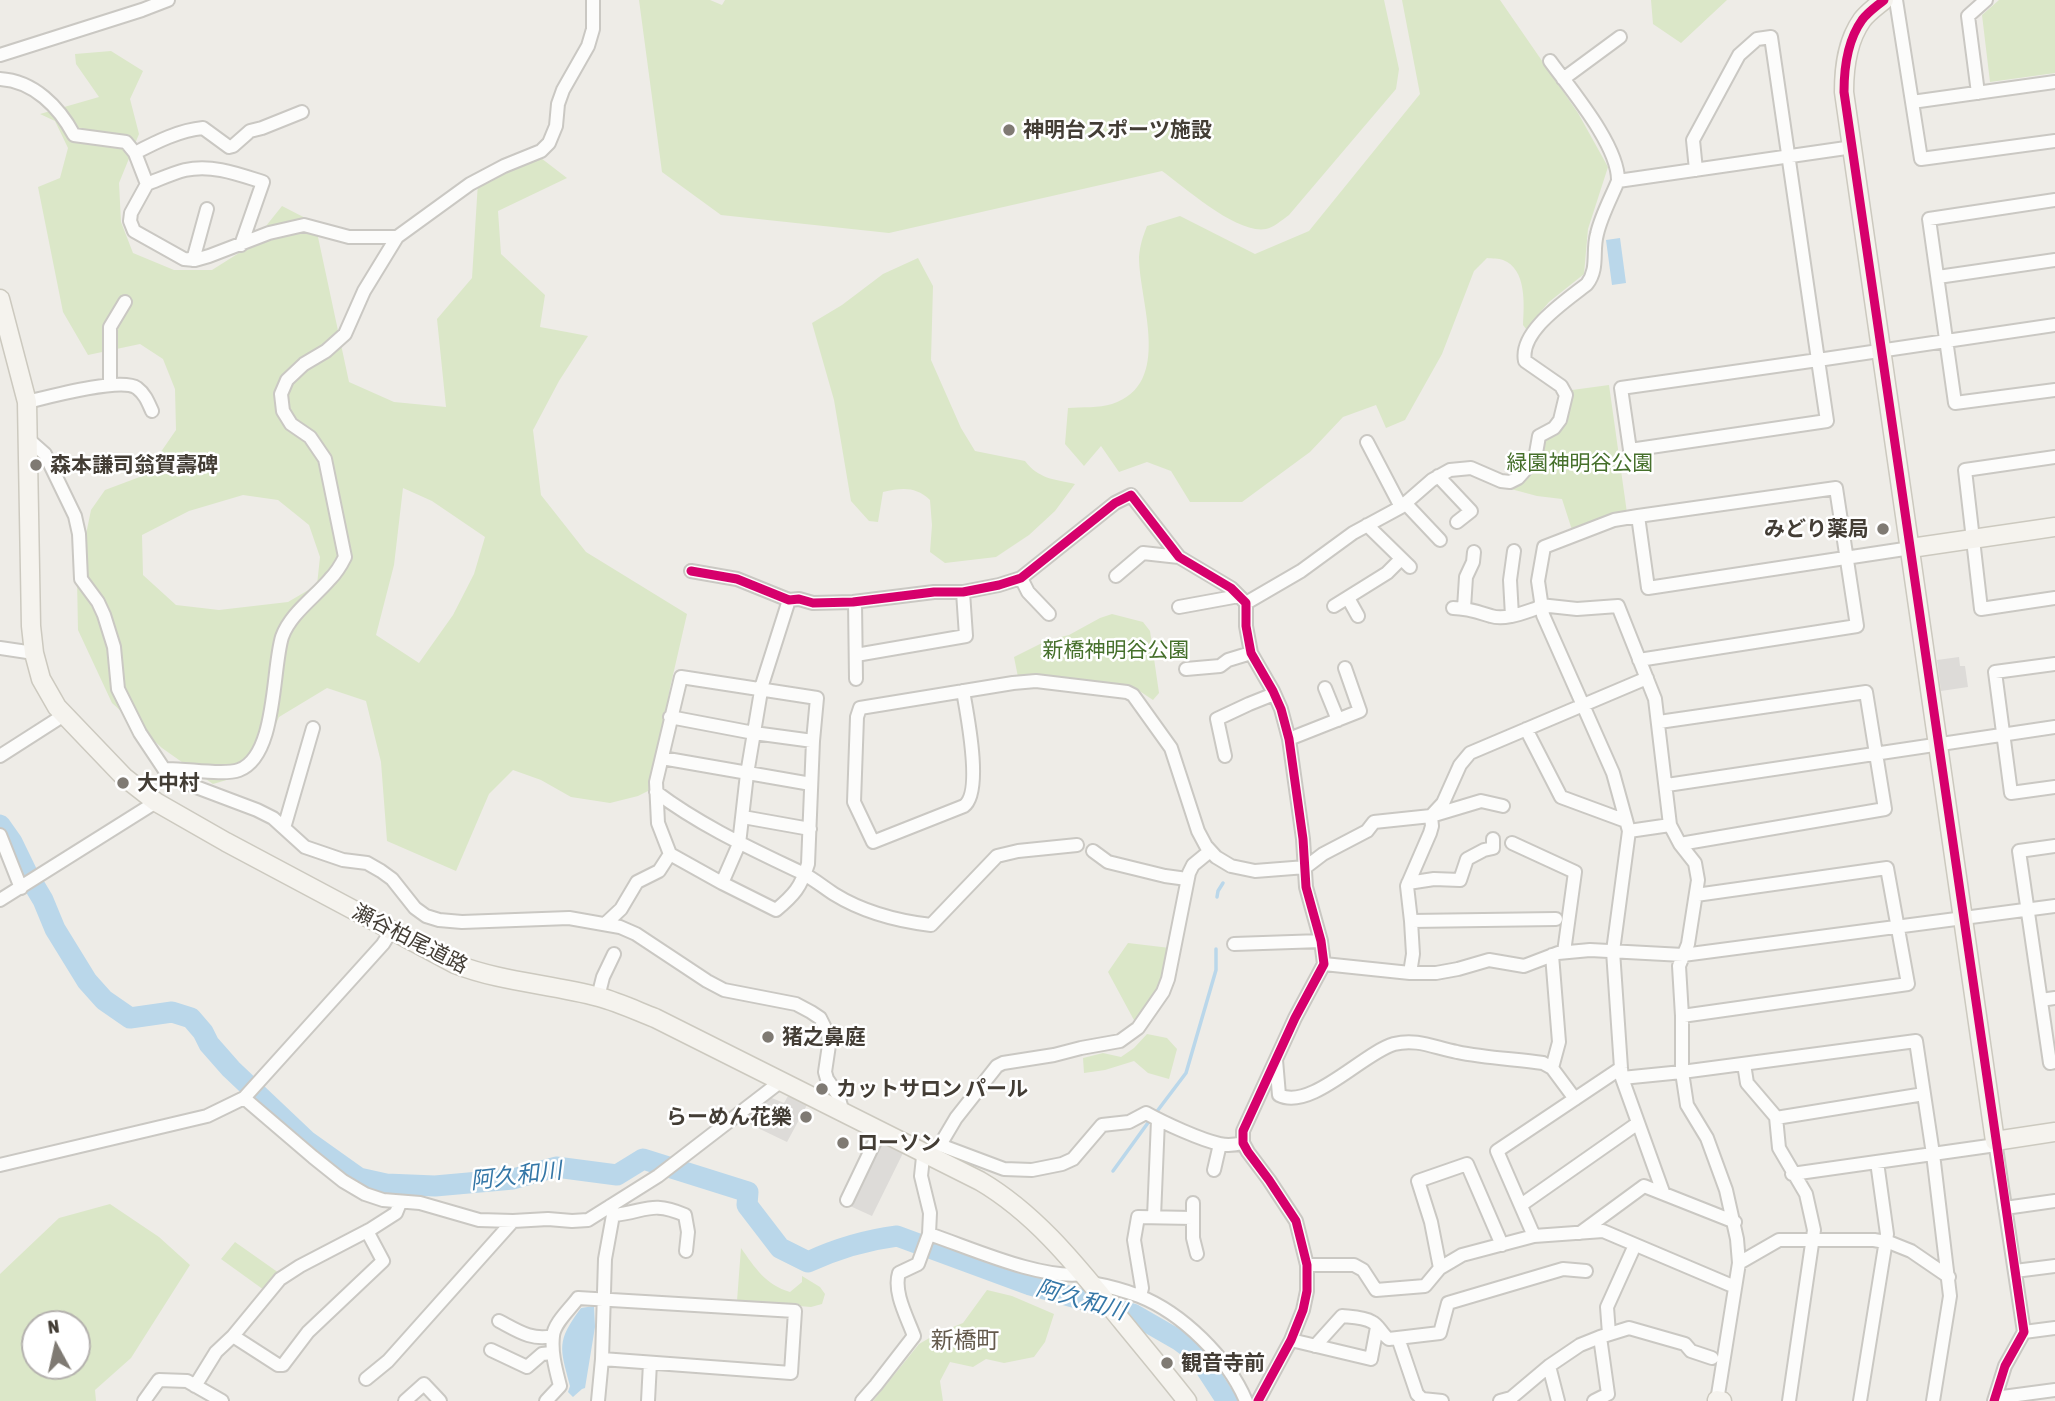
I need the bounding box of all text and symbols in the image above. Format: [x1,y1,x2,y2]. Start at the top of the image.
place label: 神明台スポーツ施設 [1023,117,1212,143]
marker: 神明台スポーツ施設 [1001,122,1017,138]
park label: 緑園神明谷公園 [1507,450,1653,476]
place label: 森本謙司翁賀壽碑 [50,452,218,478]
marker: 森本謙司翁賀壽碑 [28,457,44,473]
place label: みどり薬局 [1764,516,1869,542]
marker: みどり薬局 [1875,521,1891,537]
park label: 新橋神明谷公園 [1043,637,1189,663]
place label: 大中村 [137,770,200,796]
marker: 大中村 [115,775,131,791]
street label: 瀬谷柏尾道路 [348,899,472,979]
place label: 猪之鼻庭 [782,1024,866,1050]
marker: 猪之鼻庭 [760,1029,776,1045]
place label: カットサロン パール [836,1076,1028,1102]
marker: カットサロン パール [814,1081,830,1097]
place label: らーめん花樂 [666,1104,792,1130]
marker: らーめん花樂 [798,1109,814,1125]
place label: ローソン [857,1130,941,1156]
marker: ローソン [835,1135,851,1151]
water label: 阿久和川 [469,1157,563,1195]
water label: 阿久和川 [1033,1274,1129,1326]
north arrow [21,1310,91,1380]
text: N [46,1315,60,1338]
district label: 新橋町 [931,1327,999,1355]
place label: 観音寺前 [1181,1350,1265,1376]
marker: 観音寺前 [1159,1355,1175,1371]

